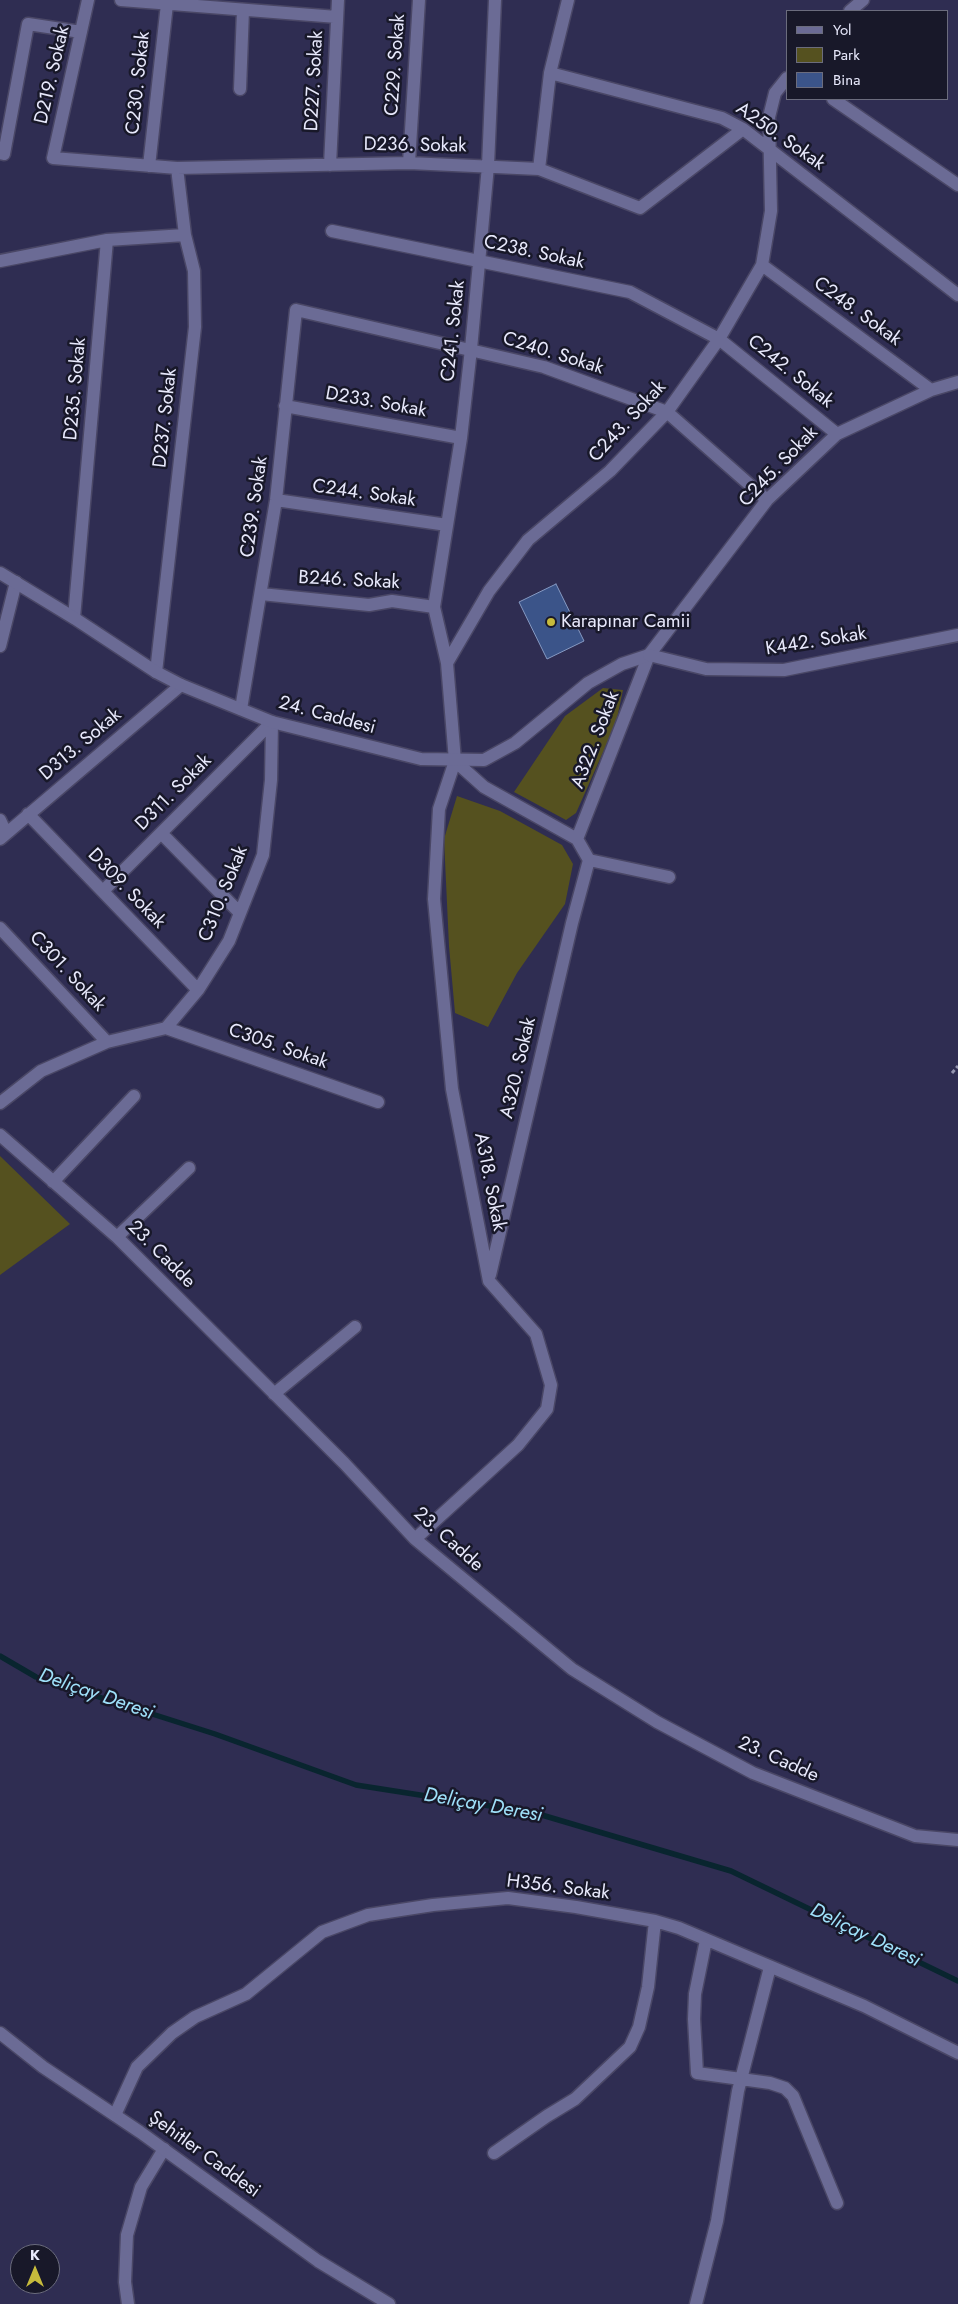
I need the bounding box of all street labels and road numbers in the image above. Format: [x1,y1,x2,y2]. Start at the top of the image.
street label: C229. Sokak [381,13,411,117]
street label: D219. Sokak [31,24,75,126]
street label: C230. Sokak [122,30,156,136]
street label: D227. Sokak [301,30,329,132]
street label: A250. Sokak [731,98,829,176]
street label: D236. Sokak [363,134,467,158]
street label: C238. Sokak [482,231,586,275]
street label: C248. Sokak [809,272,905,352]
street label: C241. Sokak [437,279,471,383]
street label: C240. Sokak [500,328,606,380]
street label: C242. Sokak [743,330,837,414]
street label: D235. Sokak [60,337,92,441]
street label: D237. Sokak [149,367,183,469]
street label: C243. Sokak [585,377,671,467]
street label: D233. Sokak [324,383,428,423]
street label: C245. Sokak [735,422,823,512]
street label: C239. Sokak [237,455,273,559]
street label: C244. Sokak [311,475,417,513]
street label: B246. Sokak [298,567,400,595]
street label: K442. Sokak [764,623,868,661]
street label: A322. Sokak [567,688,625,792]
street label: 24. Caddesi [276,692,378,740]
street label: D313. Sokak [35,704,127,786]
street label: D311. Sokak [131,750,217,836]
street label: C310. Sokak [194,843,254,945]
street label: D309. Sokak [82,844,170,934]
street label: C301. Sokak [24,927,110,1017]
street label: A320. Sokak [496,1015,542,1121]
street label: C305. Sokak [225,1019,331,1075]
street label: A318. Sokak [468,1131,510,1233]
street label: 23. Cadde [123,1217,199,1293]
street label: 23. Cadde [408,1503,488,1577]
street label: 23. Cadde [734,1732,822,1788]
street label: H356. Sokak [505,1870,611,1906]
street label: Şehitler Caddesi [144,2107,264,2203]

